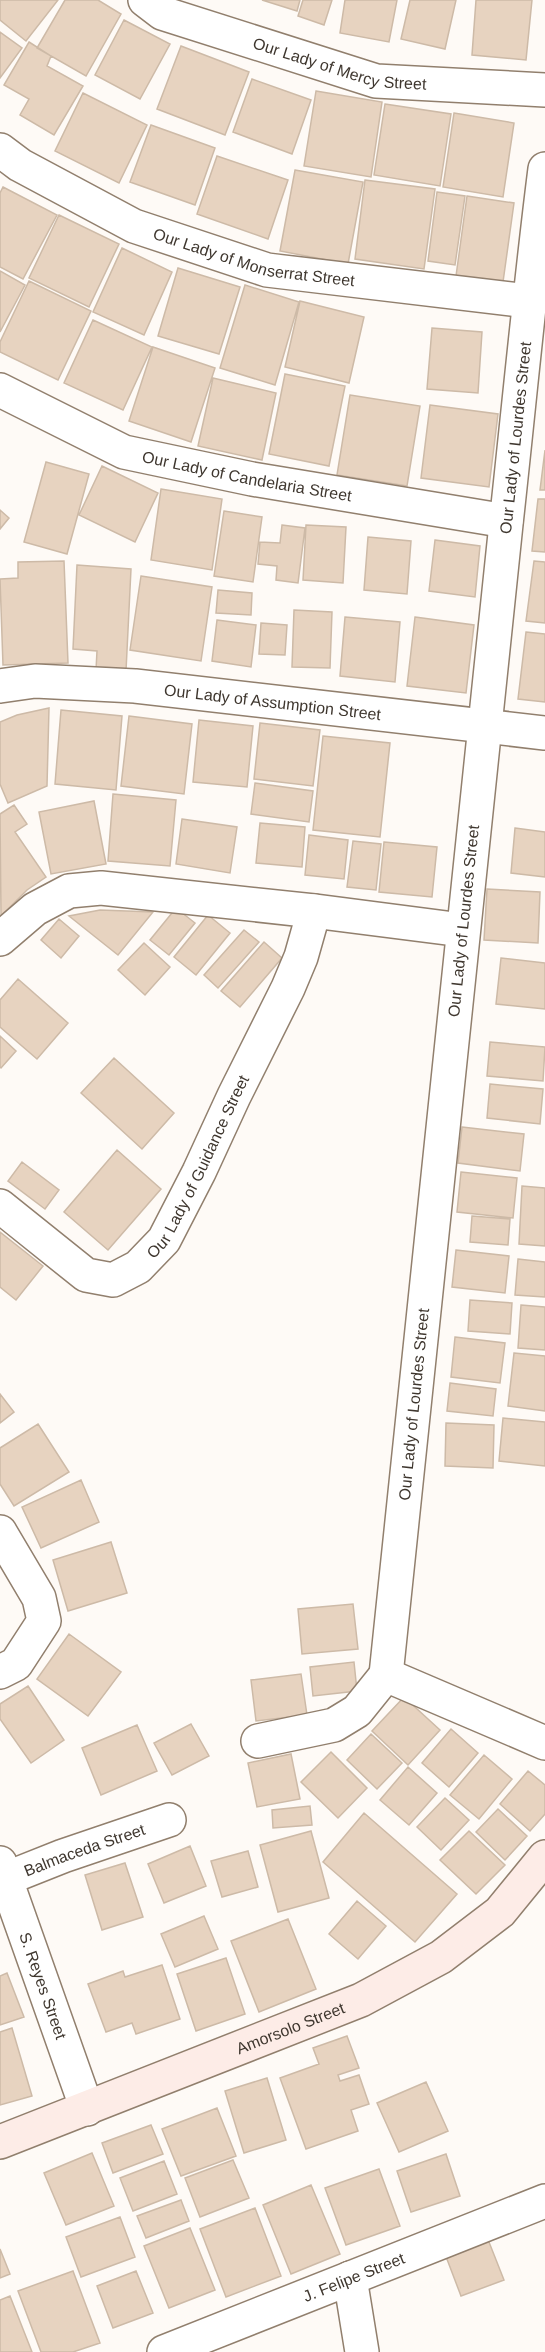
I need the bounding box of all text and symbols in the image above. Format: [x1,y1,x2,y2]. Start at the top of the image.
street label: Our Lady of Mercy Street [251,34,427,92]
street label: Our Lady of Monserrat Street [151,225,356,289]
street label: Our Lady of Lourdes Street [496,340,534,535]
street label: Our Lady of Candelaria Street [141,448,353,504]
street label: Our Lady of Assumption Street [163,681,382,723]
street label: Our Lady of Lourdes Street [445,823,482,1018]
street label: Our Lady of Guidance Street [143,1072,252,1261]
street label: Our Lady of Lourdes Street [395,1307,432,1501]
street label: Balmaceda Street [21,1820,148,1879]
street label: S. Reyes Street [17,1930,70,2042]
street label: Amorsolo Street [234,1999,347,2057]
street label: J. Felipe Street [300,2249,407,2305]

